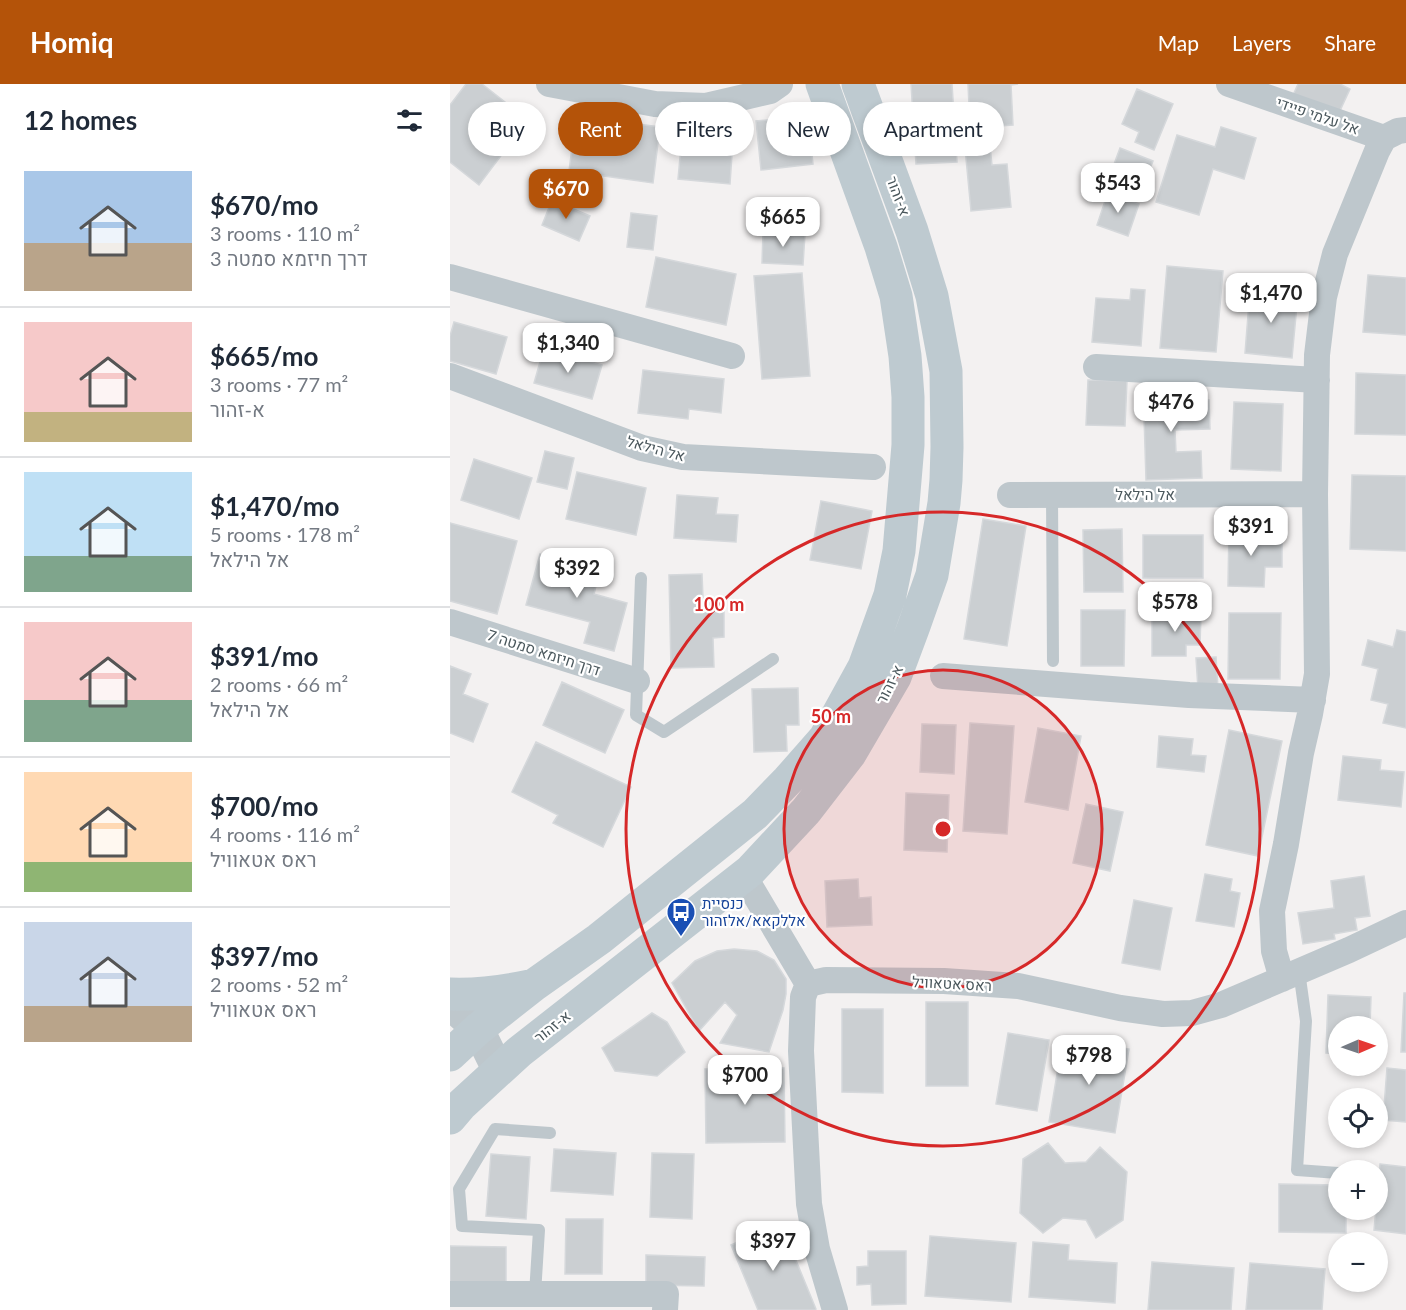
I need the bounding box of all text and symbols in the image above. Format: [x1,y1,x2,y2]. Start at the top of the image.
text: Homiq [30,25,114,59]
text: Map [1158,30,1199,55]
text: Layers [1232,30,1291,55]
text: Share [1324,30,1376,55]
street label: אל עלמי פיידי [1274,92,1362,138]
chip: Buy [468,102,546,156]
chip: Rent [558,102,643,156]
chip: Filters [655,102,754,156]
chip: New [766,102,851,156]
chip: Apartment [863,102,1004,156]
text: 12 homes [24,104,137,136]
icon: filters [393,104,426,137]
pin: $543 [1082,163,1154,214]
pin: $670 [530,169,602,220]
text: $543 [1095,170,1141,194]
street label: א-זהור [884,174,914,218]
text: $670 [543,176,589,200]
text: $670/mo [210,189,318,221]
icon: home [72,195,144,267]
pin: $665 [747,197,819,248]
text: $665 [760,204,806,228]
text: 3 rooms · 110 m² [210,221,360,245]
text: דרך חיזמא סמטה 3 [210,246,367,270]
pin: $1,470 [1222,273,1320,324]
text: $1,470 [1240,280,1302,304]
pin: $1,340 [519,323,617,374]
text: $1,340 [537,330,599,354]
text: $665/mo [210,340,318,372]
icon: home [72,346,144,418]
text: 3 rooms · 77 m² [210,372,348,396]
pin: $476 [1135,382,1207,433]
text: $476 [1148,389,1194,413]
text: א-זהור [210,397,265,421]
street label: אל הילאל [625,432,687,464]
street label: אל הילאל [1115,485,1175,503]
text: $1,470/mo [210,490,340,522]
icon: home [72,496,144,568]
pin: $391 [1215,506,1287,557]
text: $391 [1228,513,1274,537]
text: 5 rooms · 178 m² [210,522,360,546]
text: אל הילאל [210,547,289,571]
pin: $392 [541,548,613,599]
text: $392 [554,555,600,579]
pin: $578 [1139,582,1211,633]
text: $578 [1152,589,1198,613]
text: 100 m [694,593,744,615]
street label: דרך חיזמא סמטה 7 [485,625,603,679]
text: $391/mo [210,640,318,672]
icon: home [72,646,144,718]
street label: א-זהור [872,662,906,706]
text: 2 rooms · 66 m² [210,672,348,696]
text: אל הילאל [210,697,289,721]
text: 50 m [811,705,851,727]
text: $700/mo [210,790,318,822]
icon: home [72,796,144,868]
centre of rings [933,819,953,839]
text: 4 rooms · 116 m² [210,822,360,846]
text: ראס אטאוויל [210,847,317,871]
place label: כנסיית אללקאא/אלזהור [702,894,806,929]
bus stop icon: כנסיית אללקאא/אלזהור [665,896,697,938]
text: $397/mo [210,940,318,972]
icon: home [72,946,144,1018]
text: 2 rooms · 52 m² [210,972,348,996]
street label: ראס אטאוויל [912,972,992,994]
text: ראס אטאוויל [210,997,317,1021]
street label: א-זהור [530,1006,574,1046]
north arrow [1328,1016,1388,1076]
map controls [1328,1016,1388,1292]
pin: $798 [1053,1035,1125,1086]
text: $798 [1066,1042,1112,1066]
pin: $700 [709,1055,781,1106]
text: $700 [722,1062,768,1086]
button: locate [1328,1088,1388,1148]
button: + [1328,1160,1388,1220]
pin: $397 [737,1221,809,1272]
text: $397 [750,1228,796,1252]
button: − [1328,1232,1388,1292]

